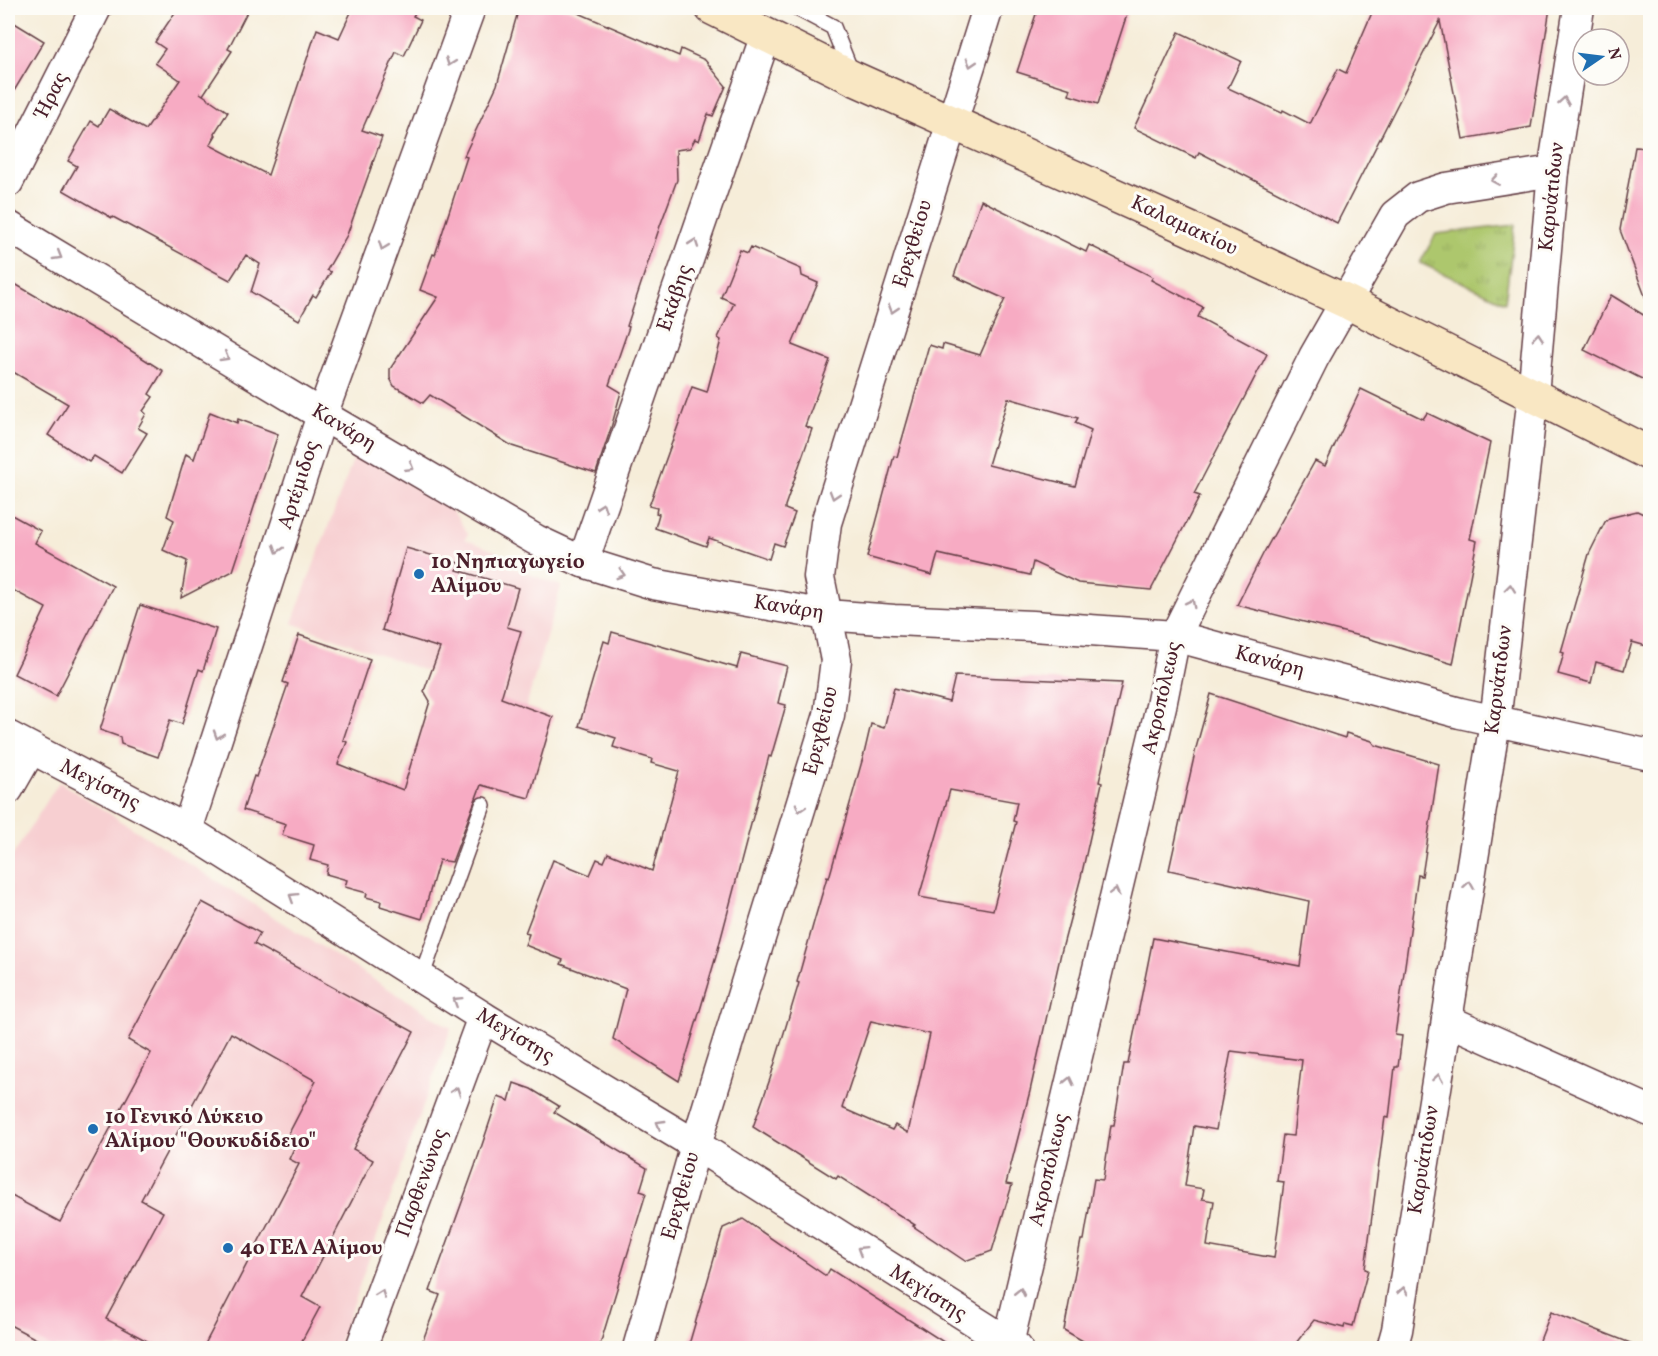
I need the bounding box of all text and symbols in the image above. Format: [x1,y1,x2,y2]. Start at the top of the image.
north arrow [1571,27,1631,87]
text: N [1602,46,1626,63]
one-way arrow [444,57,457,67]
one-way arrow [966,58,978,68]
street label: Ήρας [27,67,76,125]
one-way arrow [1557,97,1570,107]
street label: Καρυάτιδων [1532,141,1572,253]
one-way arrow [1490,173,1500,185]
street label: Καλαμακίου [1126,189,1242,263]
street label: Ερεχθείου [886,196,940,292]
one-way arrow [686,238,699,249]
one-way arrow [378,240,390,251]
one-way arrow [52,249,62,260]
street label: Εκάβης [650,261,700,335]
one-way arrow [888,303,900,314]
one-way arrow [1531,332,1544,341]
one-way arrow [219,349,229,361]
street label: Κανάρη [306,397,382,459]
street label: Αρτέμιδος [271,437,327,533]
one-way arrow [404,460,415,471]
one-way arrow [829,489,842,500]
one-way arrow [595,502,608,513]
one-way arrow [273,543,285,554]
place label: 1o Νηπιαγωγείο Αλίμου [431,548,585,601]
marker: 1o Νηπιαγωγείο Αλίμου [412,567,426,581]
one-way arrow [615,567,626,579]
one-way arrow [1503,584,1516,593]
street label: Κανάρη [751,588,827,628]
one-way arrow [1184,598,1196,609]
street label: Καρυάτιδων [1478,624,1520,736]
street label: Ακροπόλεως [1135,639,1189,757]
street label: Κανάρη [1232,639,1308,685]
street label: Ερεχθείου [796,684,846,778]
one-way arrow [213,729,225,740]
street label: Μεγίστης [55,752,145,818]
one-way arrow [795,802,808,813]
one-way arrow [1462,881,1474,890]
one-way arrow [1108,887,1121,897]
one-way arrow [288,893,299,904]
one-way arrow [453,996,463,1008]
street label: Μεγίστης [470,1001,560,1071]
one-way arrow [1431,1073,1443,1083]
one-way arrow [1062,1076,1075,1086]
one-way arrow [448,1086,461,1097]
place label: 1ο Γενικό Λύκειο Αλίμου "Θουκυδίδειο" [105,1103,316,1156]
street label: Καρυάτιδων [1401,1104,1447,1216]
street label: Ακροπόλεως [1022,1111,1076,1229]
one-way arrow [656,1119,666,1131]
marker: 1ο Γενικό Λύκειο Αλίμου "Θουκυδίδειο" [86,1122,100,1136]
street label: Παρθενώνος [389,1124,455,1242]
street label: Ερεχθείου [655,1148,707,1244]
place label: 4ο ΓΕΛ Αλίμου [240,1234,382,1263]
marker: 4ο ΓΕΛ Αλίμου [221,1241,235,1255]
one-way arrow [856,1246,867,1257]
street label: Μεγίστης [884,1258,972,1328]
one-way arrow [1013,1287,1026,1297]
one-way arrow [1396,1287,1409,1297]
one-way arrow [374,1289,387,1299]

